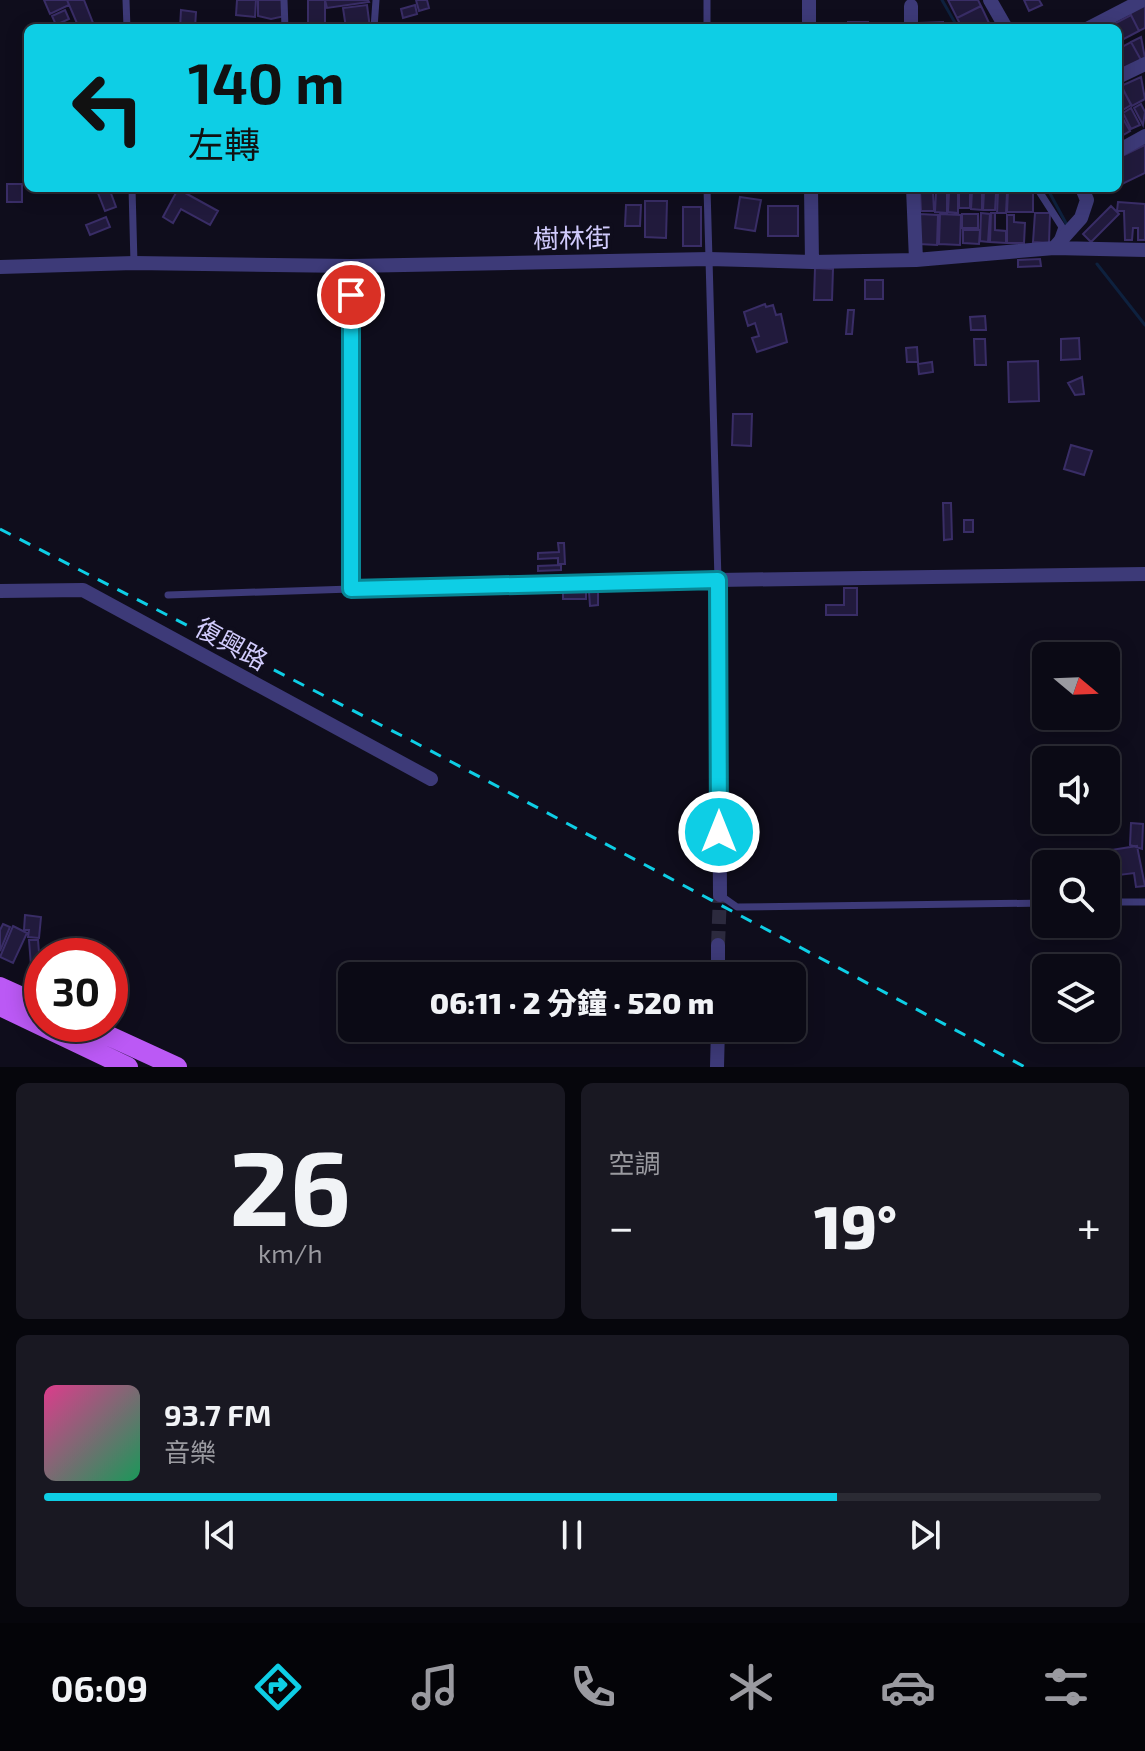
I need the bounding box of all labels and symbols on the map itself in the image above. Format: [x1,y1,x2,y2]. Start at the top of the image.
street label: 樹林街 [533,221,611,253]
pin [317,261,385,329]
street label: 復興路 [190,611,274,675]
north arrow [1032,642,1120,730]
position arrow [677,790,761,874]
speed limit sign: 30 [24,938,128,1042]

